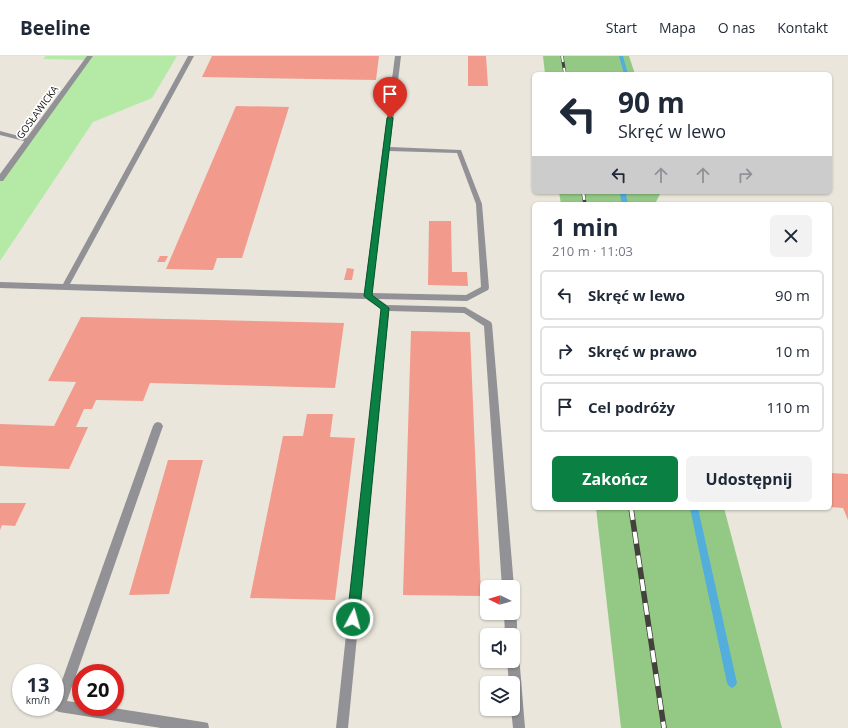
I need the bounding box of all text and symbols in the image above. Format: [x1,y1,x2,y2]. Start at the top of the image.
text: Beeline [20,15,91,41]
text: Start [606,18,637,37]
text: Mapa [659,18,696,37]
text: O nas [718,18,755,37]
text: Kontakt [777,18,828,37]
pin [373,77,407,118]
street label: GOSŁAWICKA [13,82,62,142]
icon: arrive [379,83,401,105]
text: 90 m [618,83,685,121]
icon: left [552,88,604,140]
text: Skręć w lewo [618,119,726,143]
icon: left [608,164,630,186]
icon: ahead [650,164,672,186]
icon: ahead [692,164,714,186]
icon: right [734,164,756,186]
text: 1 min [552,210,619,243]
button: close [770,215,812,257]
text: 210 m · 11:03 [552,242,633,260]
icon: left [554,284,576,306]
text: Skręć w lewo [588,285,685,305]
text: 90 m [775,285,810,305]
icon: right [554,340,576,362]
text: Skręć w prawo [588,341,697,361]
text: 10 m [775,341,810,361]
icon: arrive [554,396,576,418]
text: Cel podróży [588,397,675,417]
text: 110 m [766,397,810,417]
button: Zakończ [552,456,678,502]
button: Udostępnij [686,456,812,502]
north arrow [480,580,520,620]
map controls [480,580,520,716]
position arrow [332,598,374,640]
button: sound [480,628,520,668]
speed limit sign: 20 [72,664,124,716]
text: 13 [27,671,49,698]
button: layers [480,676,520,716]
text: km/h [26,693,50,707]

